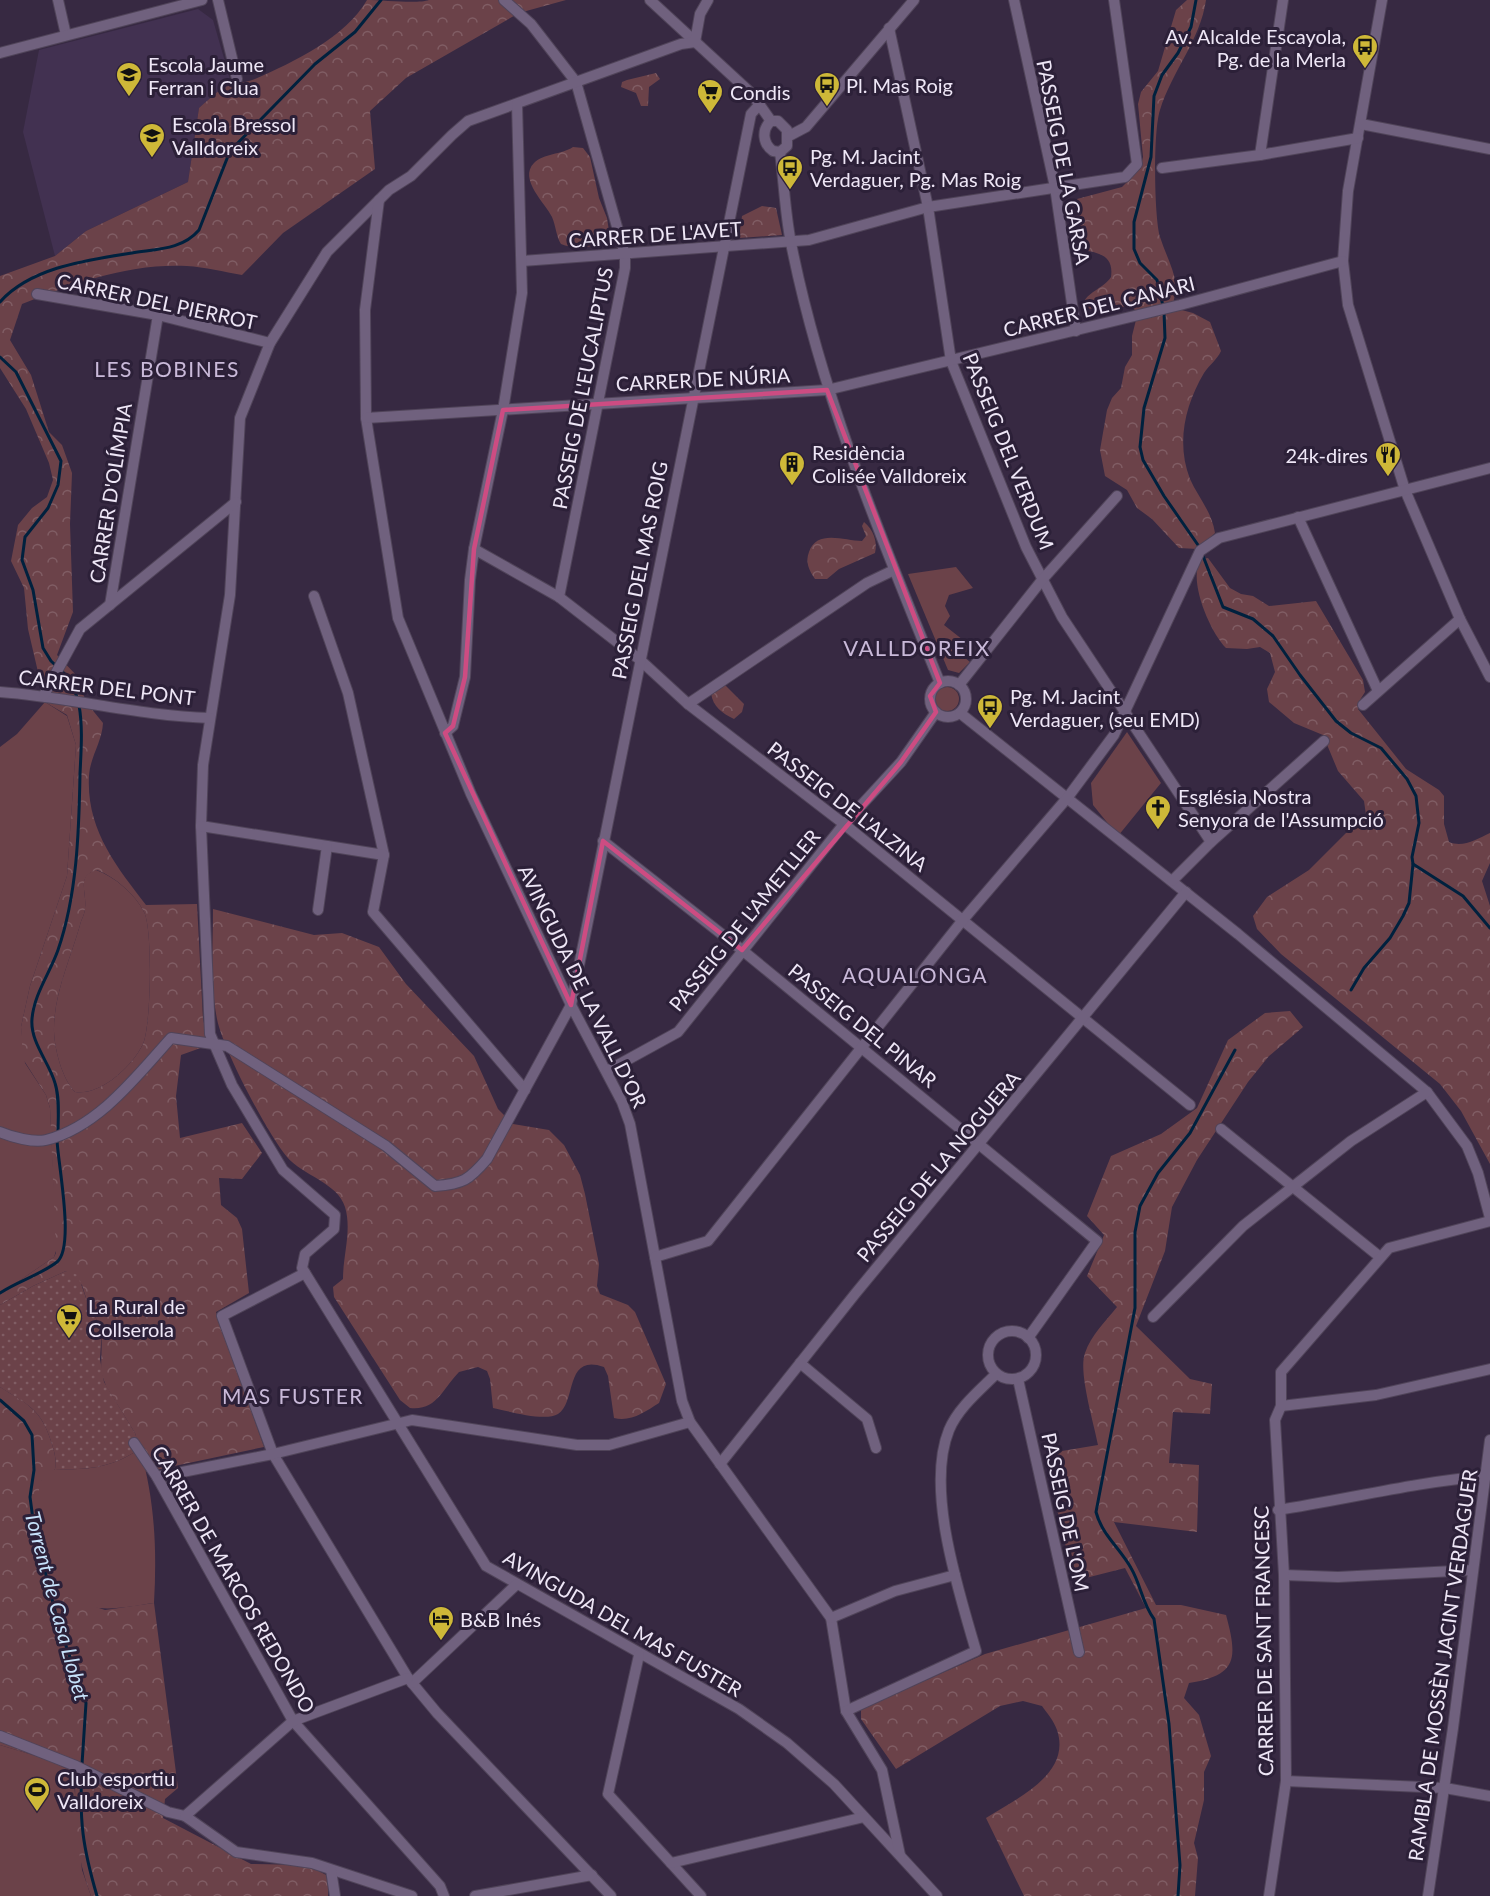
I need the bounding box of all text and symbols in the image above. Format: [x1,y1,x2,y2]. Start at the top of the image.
place label: Av. Alcalde Escayola, Pg. de la Merla [1165,24,1346,71]
bus stop icon: Av. Alcalde Escayola, Pg. de la Merla [1350,32,1380,70]
place label: Escola Jaume Ferran i Clua [148,52,264,99]
street label: PASSEIG DE LA GARSA [1032,58,1096,267]
school or university icon: Escola Jaume Ferran i Clua [114,60,144,98]
bus stop icon: Pl. Mas Roig [812,70,842,108]
place label: Pl. Mas Roig [846,73,953,97]
supermarket icon: Condis [695,77,725,115]
place label: Condis [730,80,790,104]
place label: Escola Bressol Valldoreix [172,112,296,159]
school or university icon: Escola Bressol Valldoreix [137,121,167,159]
place label: Pg. M. Jacint Verdaguer, Pg. Mas Roig [810,144,1021,191]
bus stop icon: Pg. M. Jacint Verdaguer, Pg. Mas Roig [775,153,805,191]
street label: CARRER DE L'AVET [568,216,743,252]
street label: PASSEIG DE L'EUCALIPTUS [547,265,617,511]
street label: CARRER DEL PIERROT [55,268,259,334]
street label: CARRER DEL CANARI [1001,271,1197,341]
street label: PASSEIG DEL VERDUM [959,349,1059,553]
district label: LES BOBINES [94,356,240,381]
street label: CARRER DE NÚRIA [615,362,791,396]
street label: CARRER D'OLÍMPIA [84,401,136,585]
place label: Residència Colisée Valldoreix [812,440,966,487]
restaurant icon: 24k-dires [1373,440,1403,478]
place label: 24k-dires [1286,443,1368,467]
building icon: Residència Colisée Valldoreix [777,449,807,487]
street label: PASSEIG DEL MAS ROIG [606,459,672,681]
district label: VALLDOREIX [843,634,991,661]
street label: CARRER DEL PONT [17,664,197,710]
place label: Pg. M. Jacint Verdaguer, (seu EMD) [1010,684,1200,731]
bus stop icon: Pg. M. Jacint Verdaguer, (seu EMD) [975,692,1005,730]
street label: PASSEIG DE L'ALZINA [763,736,933,876]
place label: Església Nostra Senyora de l'Assumpció [1178,784,1384,831]
church icon: Església Nostra Senyora de l'Assumpció [1143,793,1173,831]
street label: PASSEIG DE L'AMETLLER [663,824,825,1016]
street label: AVINGUDA DE LA VALL D'OR [514,861,653,1112]
street label: PASSEIG DEL PINAR [784,958,942,1092]
district label: AQUALONGA [842,962,988,987]
street label: PASSEIG DE LA NOGUERA [851,1065,1025,1266]
place label: La Rural de Collserola [88,1294,185,1341]
supermarket icon: La Rural de Collserola [54,1302,84,1340]
district label: MAS FUSTER [222,1383,364,1408]
street label: PASSEIG DE L'OM [1037,1430,1095,1594]
street label: CARRER DE MARCOS REDONDO [148,1441,320,1717]
street label: RAMBLA DE MOSSÈN JACINT VERDAGUER [1403,1467,1481,1863]
street label: CARRER DE SANT FRANCESC [1249,1506,1277,1776]
water label: Torrent de Casa Llobet [21,1508,95,1704]
street label: AVINGUDA DEL MAS FUSTER [499,1545,747,1701]
hotel icon: B&B Inés [426,1604,456,1642]
place label: B&B Inés [460,1607,541,1631]
place label: Club esportiu Valldoreix [57,1766,175,1813]
sports icon: Club esportiu Valldoreix [22,1775,52,1813]

